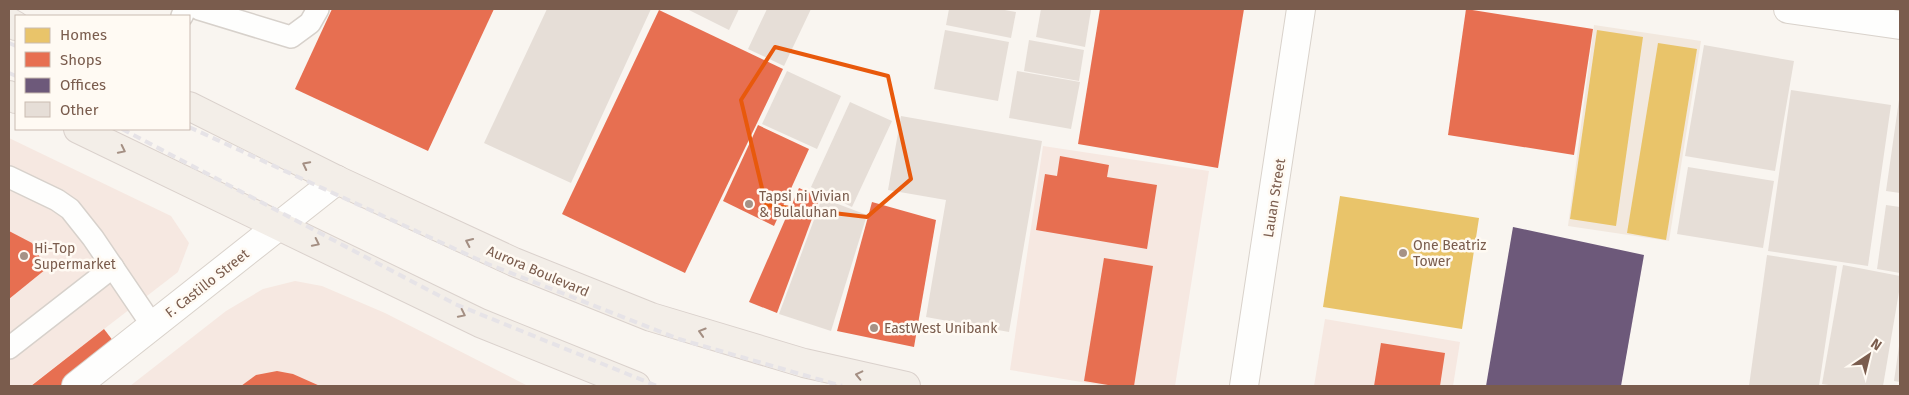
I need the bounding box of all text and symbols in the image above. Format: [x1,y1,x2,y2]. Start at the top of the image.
legend [15,15,190,130]
text: Homes [60,26,107,44]
text: Shops [60,51,102,69]
text: Offices [60,76,106,94]
text: Other [60,101,99,119]
one-way arrow [117,144,126,154]
street label: Lauan Street [1260,156,1289,239]
one-way arrow [303,161,312,171]
place label: Tapsi ni Vivian & Bulaluhan [759,188,850,221]
marker: Tapsi ni Vivian & Bulaluhan [743,198,755,210]
one-way arrow [311,237,320,247]
one-way arrow [465,237,474,248]
place label: One Beatriz Tower [1413,237,1486,270]
place label: Hi-Top Supermarket [34,240,117,273]
street label: Aurora Boulevard [484,242,592,301]
street label: F. Castillo Street [162,245,253,321]
marker: One Beatriz Tower [1397,247,1409,259]
marker: Hi-Top Supermarket [18,250,30,262]
one-way arrow [457,308,466,318]
place label: EastWest Unibank [884,320,998,337]
marker: EastWest Unibank [868,322,880,334]
one-way arrow [698,328,707,338]
north arrow [1844,330,1894,380]
text: N [1867,335,1885,354]
one-way arrow [854,371,863,381]

